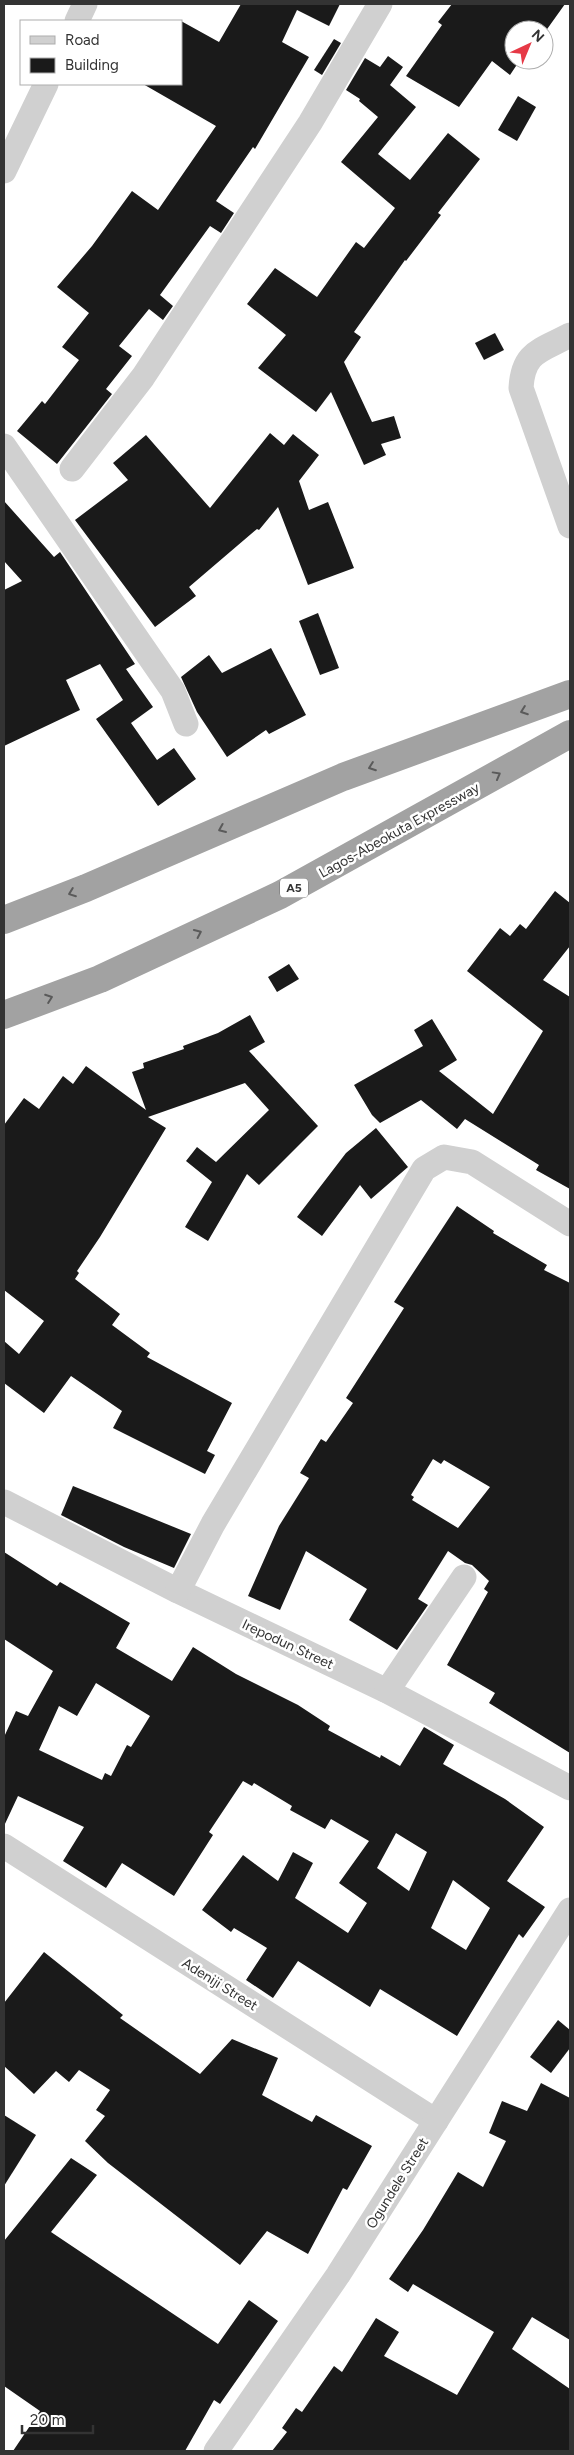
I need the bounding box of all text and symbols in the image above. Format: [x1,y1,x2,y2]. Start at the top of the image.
legend [20,20,182,85]
north arrow [504,20,554,70]
text: N [528,26,547,46]
text: Road [65,31,100,49]
text: Building [65,56,119,74]
one-way arrow [521,705,529,715]
one-way arrow [368,761,377,771]
one-way arrow [491,772,500,782]
street label: Lagos-Abeokuta Expressway [316,779,483,882]
one-way arrow [218,823,227,834]
road number: A5 [280,878,308,898]
one-way arrow [69,887,77,897]
one-way arrow [193,929,202,939]
one-way arrow [45,994,53,1004]
street label: Irepodun Street [239,1616,336,1673]
street label: Adeniji Street [179,1954,261,2014]
street label: Ogundele Street [363,2135,432,2232]
scale bar [22,2402,94,2434]
text: 20 m [30,2411,64,2429]

